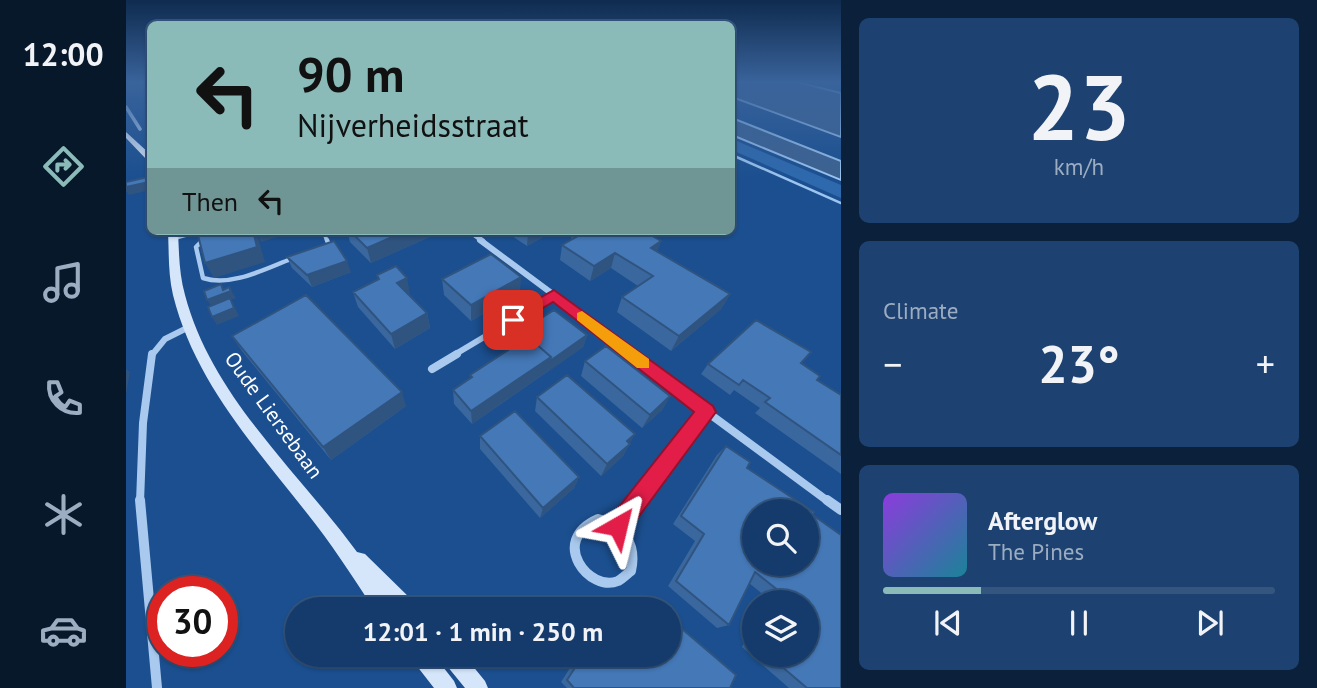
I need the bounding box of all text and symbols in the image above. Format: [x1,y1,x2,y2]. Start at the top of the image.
text: 12:00 [22,33,104,75]
text: 90 m [297,42,404,106]
text: 23 [1027,47,1131,165]
icon: left [182,49,273,140]
text: Nijverheidsstraat [297,104,529,146]
icon: directions [39,142,88,191]
text: km/h [1054,152,1104,181]
icon: left [252,182,290,220]
text: Then [182,185,238,218]
icon: music [39,258,88,307]
pin [483,290,543,350]
text: Climate [883,296,958,325]
icon: arrive [494,301,532,339]
text: 23° [1038,330,1120,397]
text: − [883,339,902,388]
text: + [1256,339,1275,388]
street label: Oude Liersebaan [219,346,329,484]
icon: phone [39,374,88,423]
position arrow [581,489,655,563]
icon: climate [39,490,88,539]
map controls [742,499,819,667]
button: search [742,499,819,576]
text: Afterglow [988,504,1097,537]
text: The Pines [988,537,1084,566]
speed limit sign: 30 [147,576,238,667]
button: layers [742,590,819,667]
icon: previous [929,604,967,642]
icon: pause [1060,604,1098,642]
icon: next [1191,604,1229,642]
icon: car [39,606,88,655]
text: 12:01 · 1 min · 250 m [363,615,603,648]

